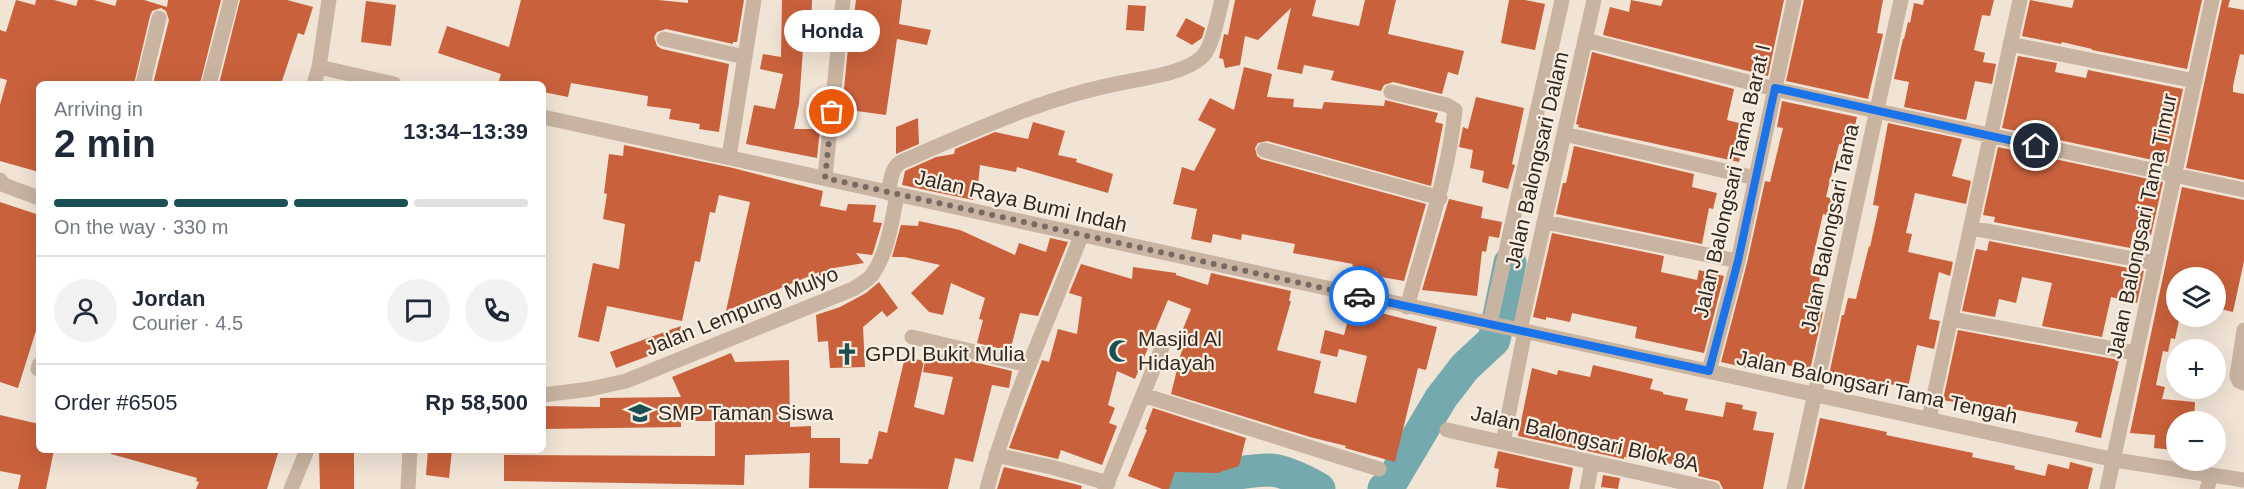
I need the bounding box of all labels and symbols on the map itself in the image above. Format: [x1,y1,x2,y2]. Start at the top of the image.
callout: Honda [784,10,880,52]
street label: Jalan Balongsari Tama Barat I [1689,42,1774,320]
street label: Jalan Balongsari Dalam [1500,49,1573,271]
pin [806,86,857,137]
street label: Jalan Balongsari Tama Timur [2102,91,2181,361]
pin [2010,120,2061,171]
street label: Jalan Balongsari Tama [1796,121,1863,334]
street label: Jalan Raya Bumi Indah [913,165,1129,236]
street label: Jalan Lempung Mulyo [642,261,841,360]
courier [1329,266,1389,326]
place label: Masjid Al Hidayah [1138,327,1222,374]
mosque icon: Masjid Al Hidayah [1107,338,1133,364]
church icon: GPDI Bukit Mulia [834,341,860,367]
place label: GPDI Bukit Mulia [865,342,1025,365]
street label: Jalan Balongsari Tama Tengah [1735,345,2020,428]
school or university icon: SMP Taman Siswa [627,400,653,426]
place label: SMP Taman Siswa [658,401,834,424]
street label: Jalan Balongsari Blok 8A [1469,401,1701,476]

